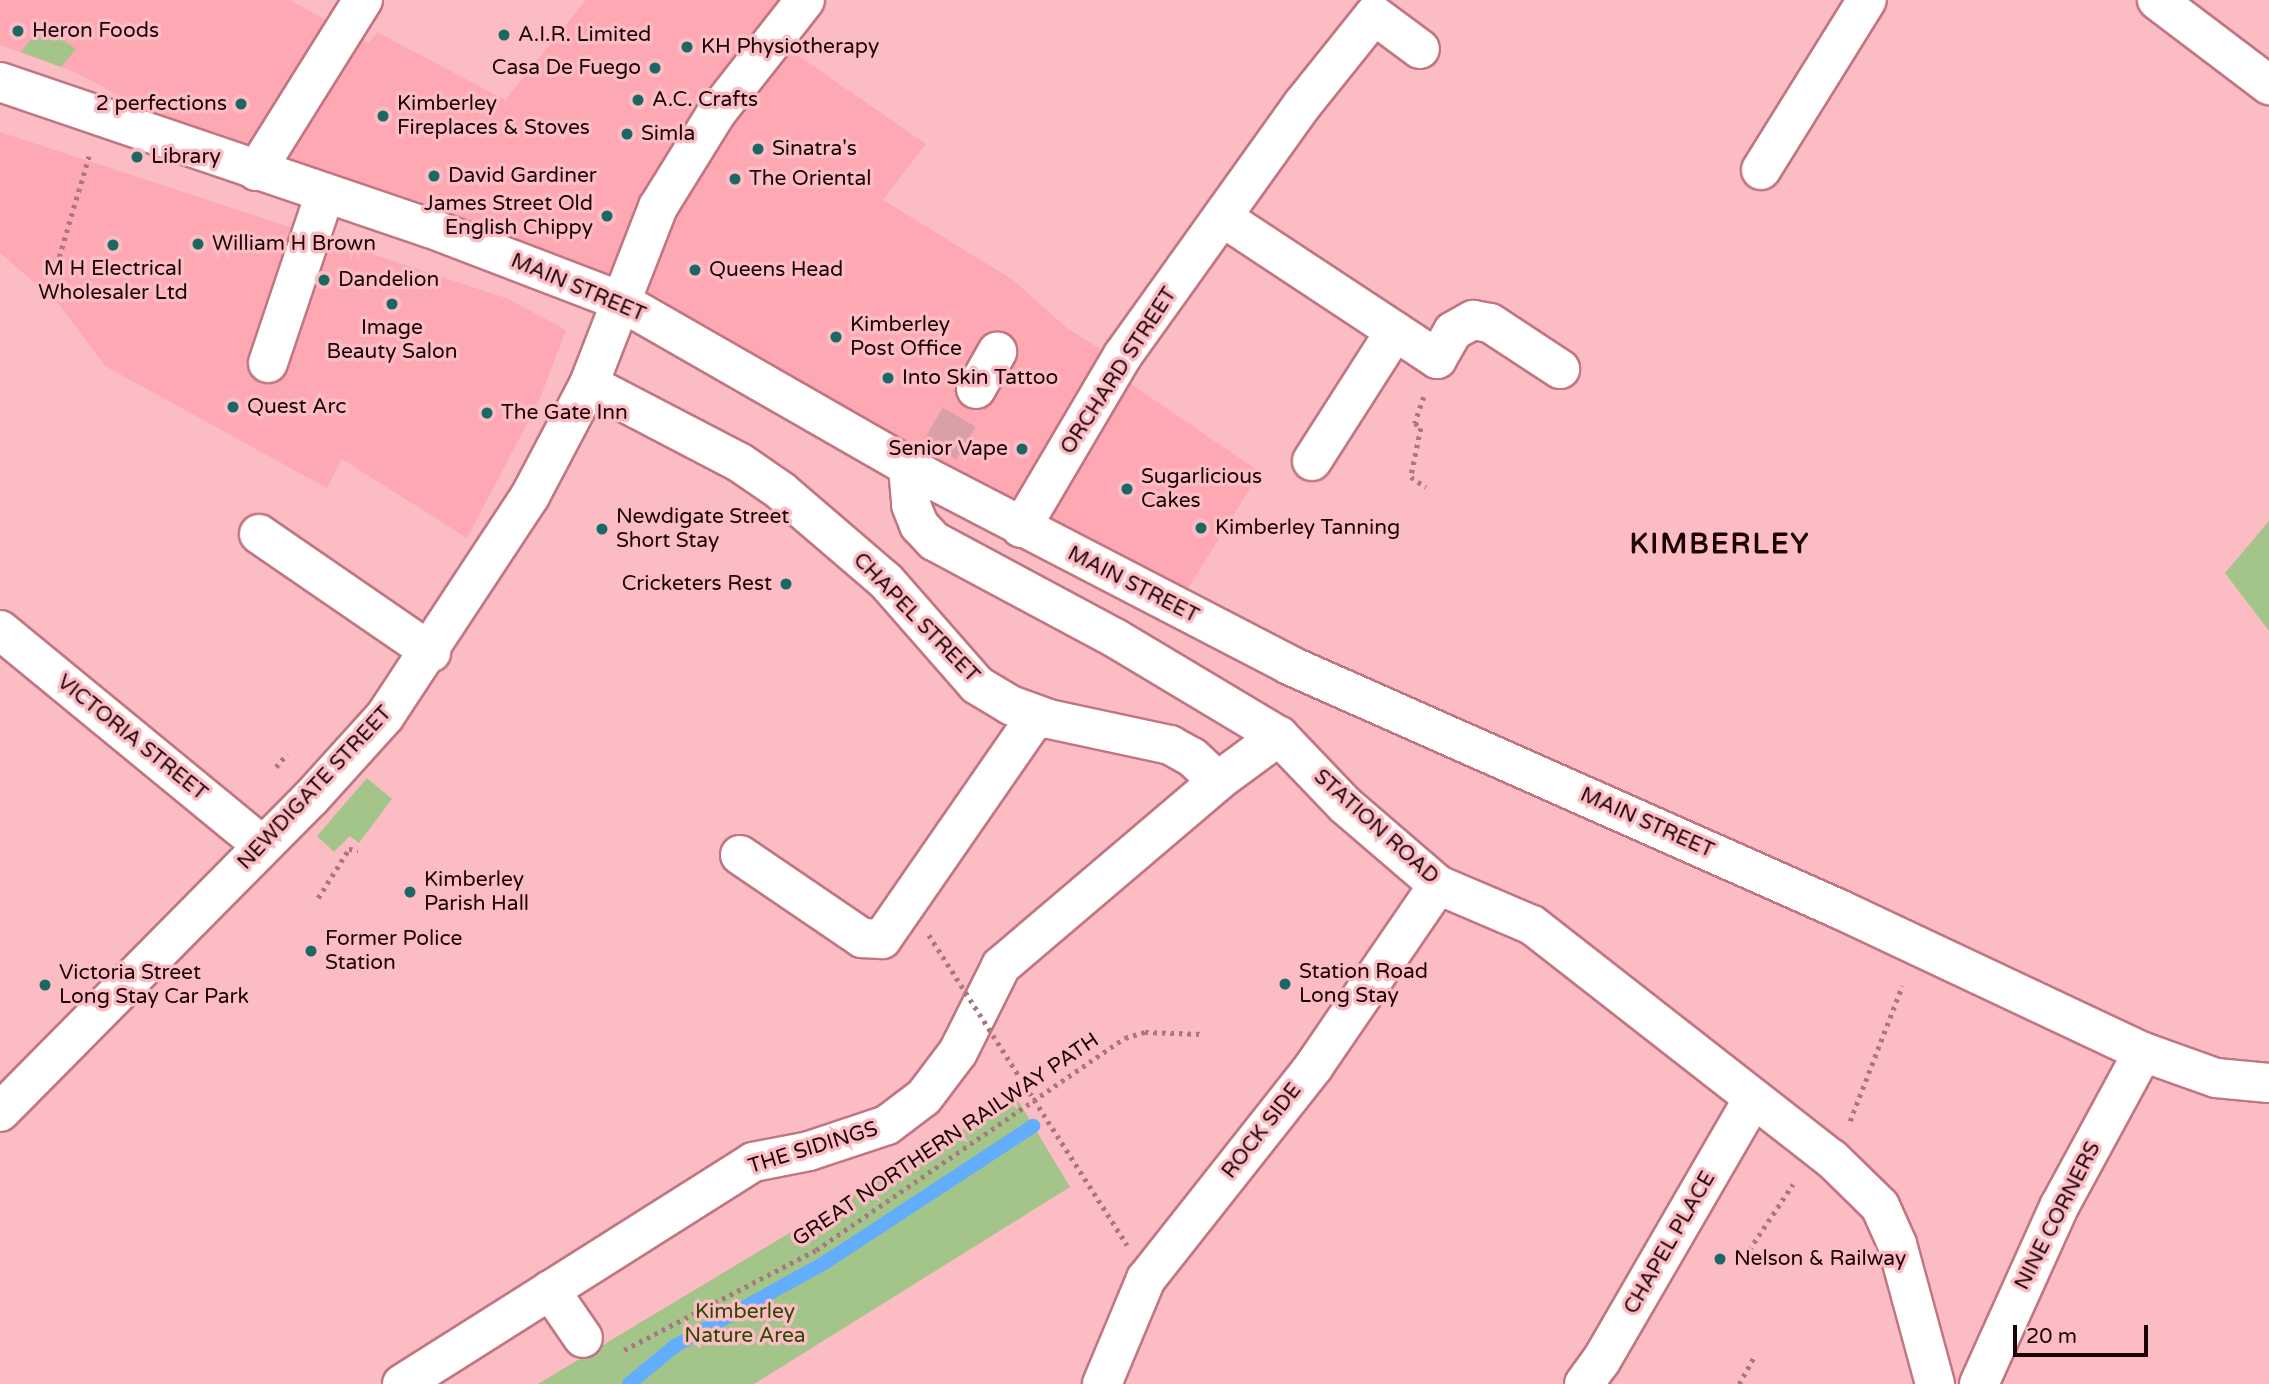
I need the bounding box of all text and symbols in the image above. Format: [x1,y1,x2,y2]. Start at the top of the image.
place label: Heron Foods [32,18,159,44]
place label: A.I.R. Limited [518,22,651,48]
marker: Heron Foods [10,23,26,39]
marker: A.I.R. Limited [496,27,512,43]
place label: KH Physiotherapy [701,34,879,60]
marker: KH Physiotherapy [679,39,695,55]
place label: Casa De Fuego [492,55,641,81]
marker: Casa De Fuego [647,60,663,76]
place label: A.C. Crafts [652,87,758,113]
place label: 2 perfections [96,91,227,117]
place label: Kimberley Fireplaces & Stoves [397,91,590,141]
marker: A.C. Crafts [630,92,646,108]
marker: 2 perfections [233,96,249,112]
marker: Kimberley Fireplaces & Stoves [375,108,391,124]
place label: Simla [641,121,695,147]
marker: Simla [619,126,635,142]
place label: Sinatra's [772,136,857,162]
marker: Sinatra's [750,141,766,157]
place label: Library [151,144,221,170]
marker: Library [129,149,145,165]
place label: David Gardiner [448,163,597,189]
place label: The Oriental [749,166,871,192]
marker: David Gardiner [426,168,442,184]
marker: The Oriental [727,171,743,187]
place label: James Street Old English Chippy [424,191,593,241]
marker: James Street Old English Chippy [599,208,615,224]
place label: William H Brown [212,231,376,257]
marker: William H Brown [190,236,206,252]
marker: M H Electrical Wholesaler Ltd [105,237,121,253]
street label: MAIN STREET [507,248,649,328]
place label: M H Electrical Wholesaler Ltd [38,256,188,306]
place label: Queens Head [709,257,843,283]
marker: Queens Head [687,262,703,278]
place label: Dandelion [338,267,439,293]
marker: Dandelion [316,272,332,288]
street label: ORCHARD STREET [1056,283,1182,459]
marker: Image Beauty Salon [384,296,400,312]
place label: Kimberley Post Office [850,312,962,362]
place label: Image Beauty Salon [326,315,458,365]
marker: Kimberley Post Office [828,329,844,345]
place label: Into Skin Tattoo [902,365,1058,391]
marker: Into Skin Tattoo [880,370,896,386]
place label: Quest Arc [247,394,346,420]
marker: Quest Arc [225,399,241,415]
place label: The Gate Inn [501,400,628,426]
marker: The Gate Inn [479,405,495,421]
place label: Senior Vape [889,436,1008,462]
marker: Senior Vape [1014,441,1030,457]
place label: Sugarlicious Cakes [1141,464,1262,514]
marker: Sugarlicious Cakes [1119,481,1135,497]
place label: Newdigate Street Short Stay [616,504,789,554]
place label: Kimberley Tanning [1215,515,1400,541]
marker: Kimberley Tanning [1193,520,1209,536]
marker: Newdigate Street Short Stay [594,521,610,537]
district label: KIMBERLEY [1631,527,1809,561]
street label: MAIN STREET [1063,541,1203,629]
street label: CHAPEL STREET [848,548,984,688]
place label: Cricketers Rest [622,571,772,597]
marker: Cricketers Rest [778,576,794,592]
street label: VICTORIA STREET [52,670,212,806]
street label: NEWDIGATE STREET [233,701,397,875]
street label: STATION ROAD [1308,764,1444,890]
street label: MAIN STREET [1576,782,1718,864]
place label: Kimberley Parish Hall [424,867,529,917]
marker: Kimberley Parish Hall [402,884,418,900]
place label: Former Police Station [325,926,462,976]
marker: Former Police Station [303,943,319,959]
place label: Station Road Long Stay [1299,959,1428,1009]
place label: Victoria Street Long Stay Car Park [59,960,249,1010]
marker: Station Road Long Stay [1277,976,1293,992]
marker: Victoria Street Long Stay Car Park [37,977,53,993]
street label: GREAT NORTHERN RAILWAY PATH [788,1028,1104,1252]
street label: ROCK SIDE [1217,1078,1307,1184]
street label: THE SIDINGS [745,1116,881,1180]
street label: NINE CORNERS [2010,1138,2106,1294]
street label: CHAPEL PLACE [1619,1167,1721,1319]
place label: Nelson & Railway [1734,1246,1906,1272]
marker: Nelson & Railway [1712,1251,1728,1267]
park label: Kimberley Nature Area [684,1299,806,1349]
scale bar [2017,1310,2152,1354]
text: 20 m [2026,1324,2077,1349]

